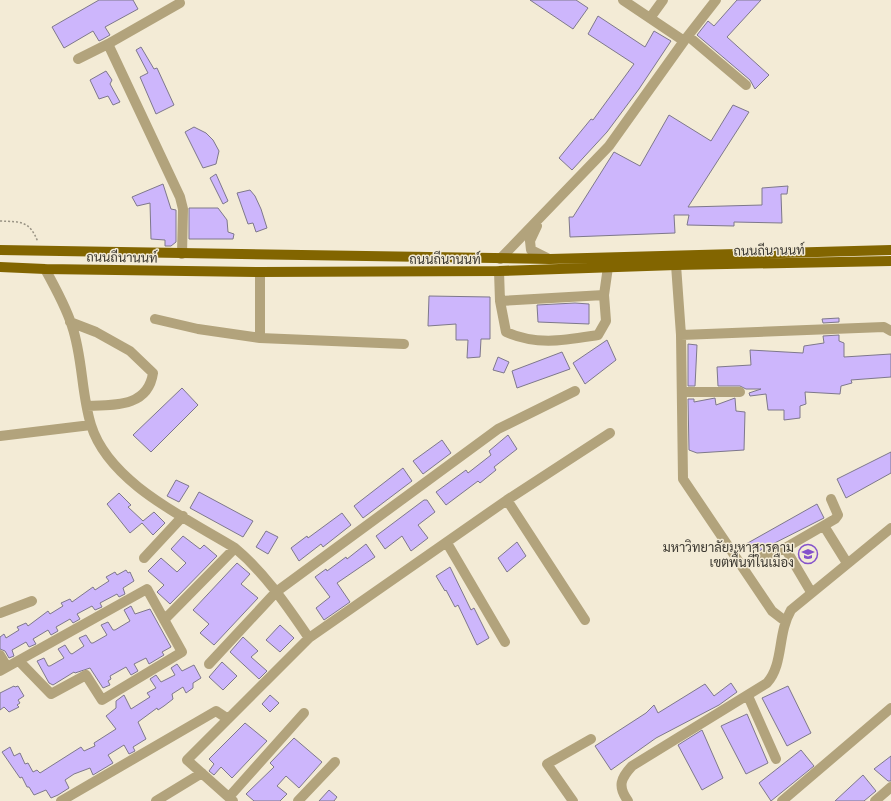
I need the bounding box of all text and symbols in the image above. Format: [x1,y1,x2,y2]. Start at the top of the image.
street label: ถนนถีนานนท์ [733,240,805,259]
street label: ถนนถีนานนท์ [86,247,158,266]
street label: ถนนถีนานนท์ [409,250,481,267]
place label: มหาวิทยาลัยมหาสารคาม เขตพื้นที่ในเมือง [663,539,794,570]
school or university icon: มหาวิทยาลัยมหาสารคาม เขตพื้นที่ในเมือง [797,543,819,565]

